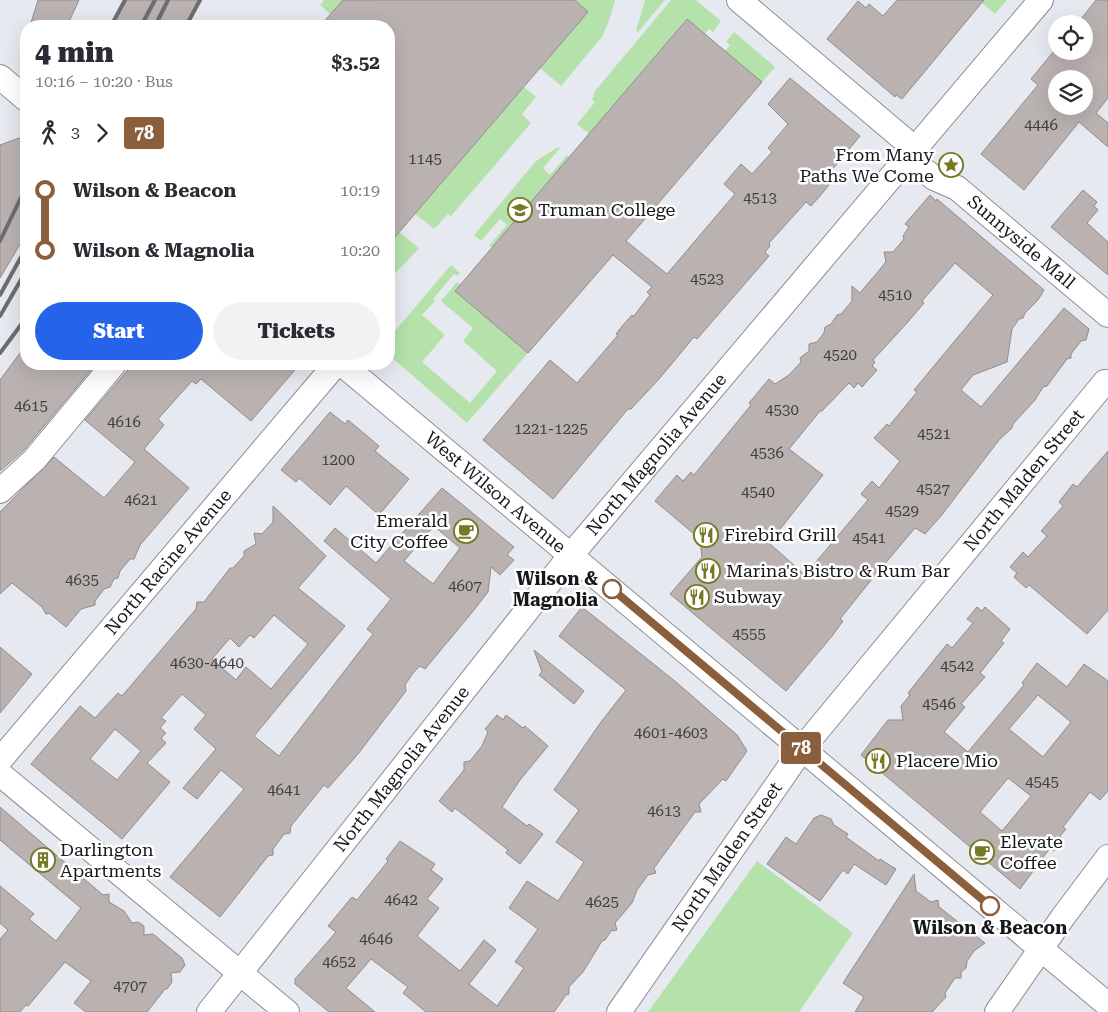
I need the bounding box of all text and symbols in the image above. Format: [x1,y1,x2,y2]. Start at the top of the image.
map controls [1048,15,1093,115]
button: locate [1048,15,1093,60]
text: 4 min [35,36,114,69]
text: $3.52 [331,51,380,74]
button: layers [1048,70,1093,115]
text: 10:16 – 10:20 · Bus [35,72,173,91]
house number: 4446 [1024,116,1058,134]
icon: walk [35,119,63,147]
icon: forward [88,119,116,147]
text: 78 [134,122,154,143]
text: 3 [71,123,80,142]
place label: From Many Paths We Come [800,144,934,186]
house number: 1145 [408,150,442,168]
place icon: From Many Paths We Come [938,152,964,178]
text: Wilson & Beacon [73,179,236,202]
text: 10:19 [340,181,380,200]
house number: 4513 [743,189,777,207]
street label: Sunnyside Mall [964,191,1080,293]
school or university icon: Truman College [507,197,533,223]
place label: Truman College [538,199,676,220]
text: Wilson & Magnolia [73,239,254,262]
text: 10:20 [340,241,380,260]
house number: 4523 [690,270,724,288]
house number: 4510 [878,286,912,304]
button: Start [35,302,203,360]
button: Tickets [213,302,380,360]
house number: 4520 [823,346,857,364]
street label: North Magnolia Avenue [581,369,730,539]
house number: 4615 [14,397,48,415]
house number: 4530 [765,401,799,419]
street label: North Malden Street [959,405,1088,555]
house number: 4616 [107,413,141,431]
house number: 1221-1225 [514,420,588,438]
house number: 4521 [917,425,951,443]
street label: West Wilson Avenue [421,427,570,557]
house number: 4536 [750,444,784,462]
house number: 1200 [321,451,355,469]
house number: 4527 [916,480,950,498]
house number: 4540 [741,483,775,501]
street label: North Racine Avenue [100,484,236,638]
house number: 4621 [124,491,158,509]
house number: 4529 [885,502,919,520]
place label: Emerald City Coffee [350,510,448,552]
cafe icon: Emerald City Coffee [453,518,479,544]
restaurant icon: Firebird Grill [693,522,719,548]
place label: Firebird Grill [724,524,837,545]
house number: 4541 [852,529,886,547]
restaurant icon: Marina's Bistro & Rum Bar [695,558,721,584]
place label: Marina's Bistro & Rum Bar [726,560,950,581]
place label: Wilson & Magnolia [513,568,598,610]
house number: 4635 [65,571,99,589]
house number: 4607 [448,577,482,595]
marker: Wilson & Magnolia [602,579,622,599]
restaurant icon: Subway [684,584,710,610]
place label: Subway [714,586,783,607]
house number: 4555 [732,625,766,643]
house number: 4630-4640 [170,654,244,672]
house number: 4542 [940,657,974,675]
street label: North Magnolia Avenue [329,681,473,856]
house number: 4546 [922,695,956,713]
house number: 4601-4603 [634,724,708,742]
line badge: 78 [778,732,824,764]
text: 78 [791,737,811,758]
restaurant icon: Placere Mio [865,748,891,774]
place label: Placere Mio [896,750,998,771]
house number: 4545 [1025,773,1059,791]
street label: North Malden Street [667,778,786,935]
house number: 4641 [267,781,301,799]
house number: 4613 [647,802,681,820]
place label: Elevate Coffee [1000,831,1063,873]
place label: Darlington Apartments [60,839,161,881]
cafe icon: Elevate Coffee [969,839,995,865]
building icon: Darlington Apartments [30,847,56,873]
house number: 4642 [384,891,418,909]
house number: 4625 [585,893,619,911]
marker: Wilson & Beacon [980,896,1000,916]
place label: Wilson & Beacon [913,917,1067,938]
house number: 4646 [359,930,393,948]
house number: 4652 [322,953,356,971]
house number: 4707 [113,977,147,995]

